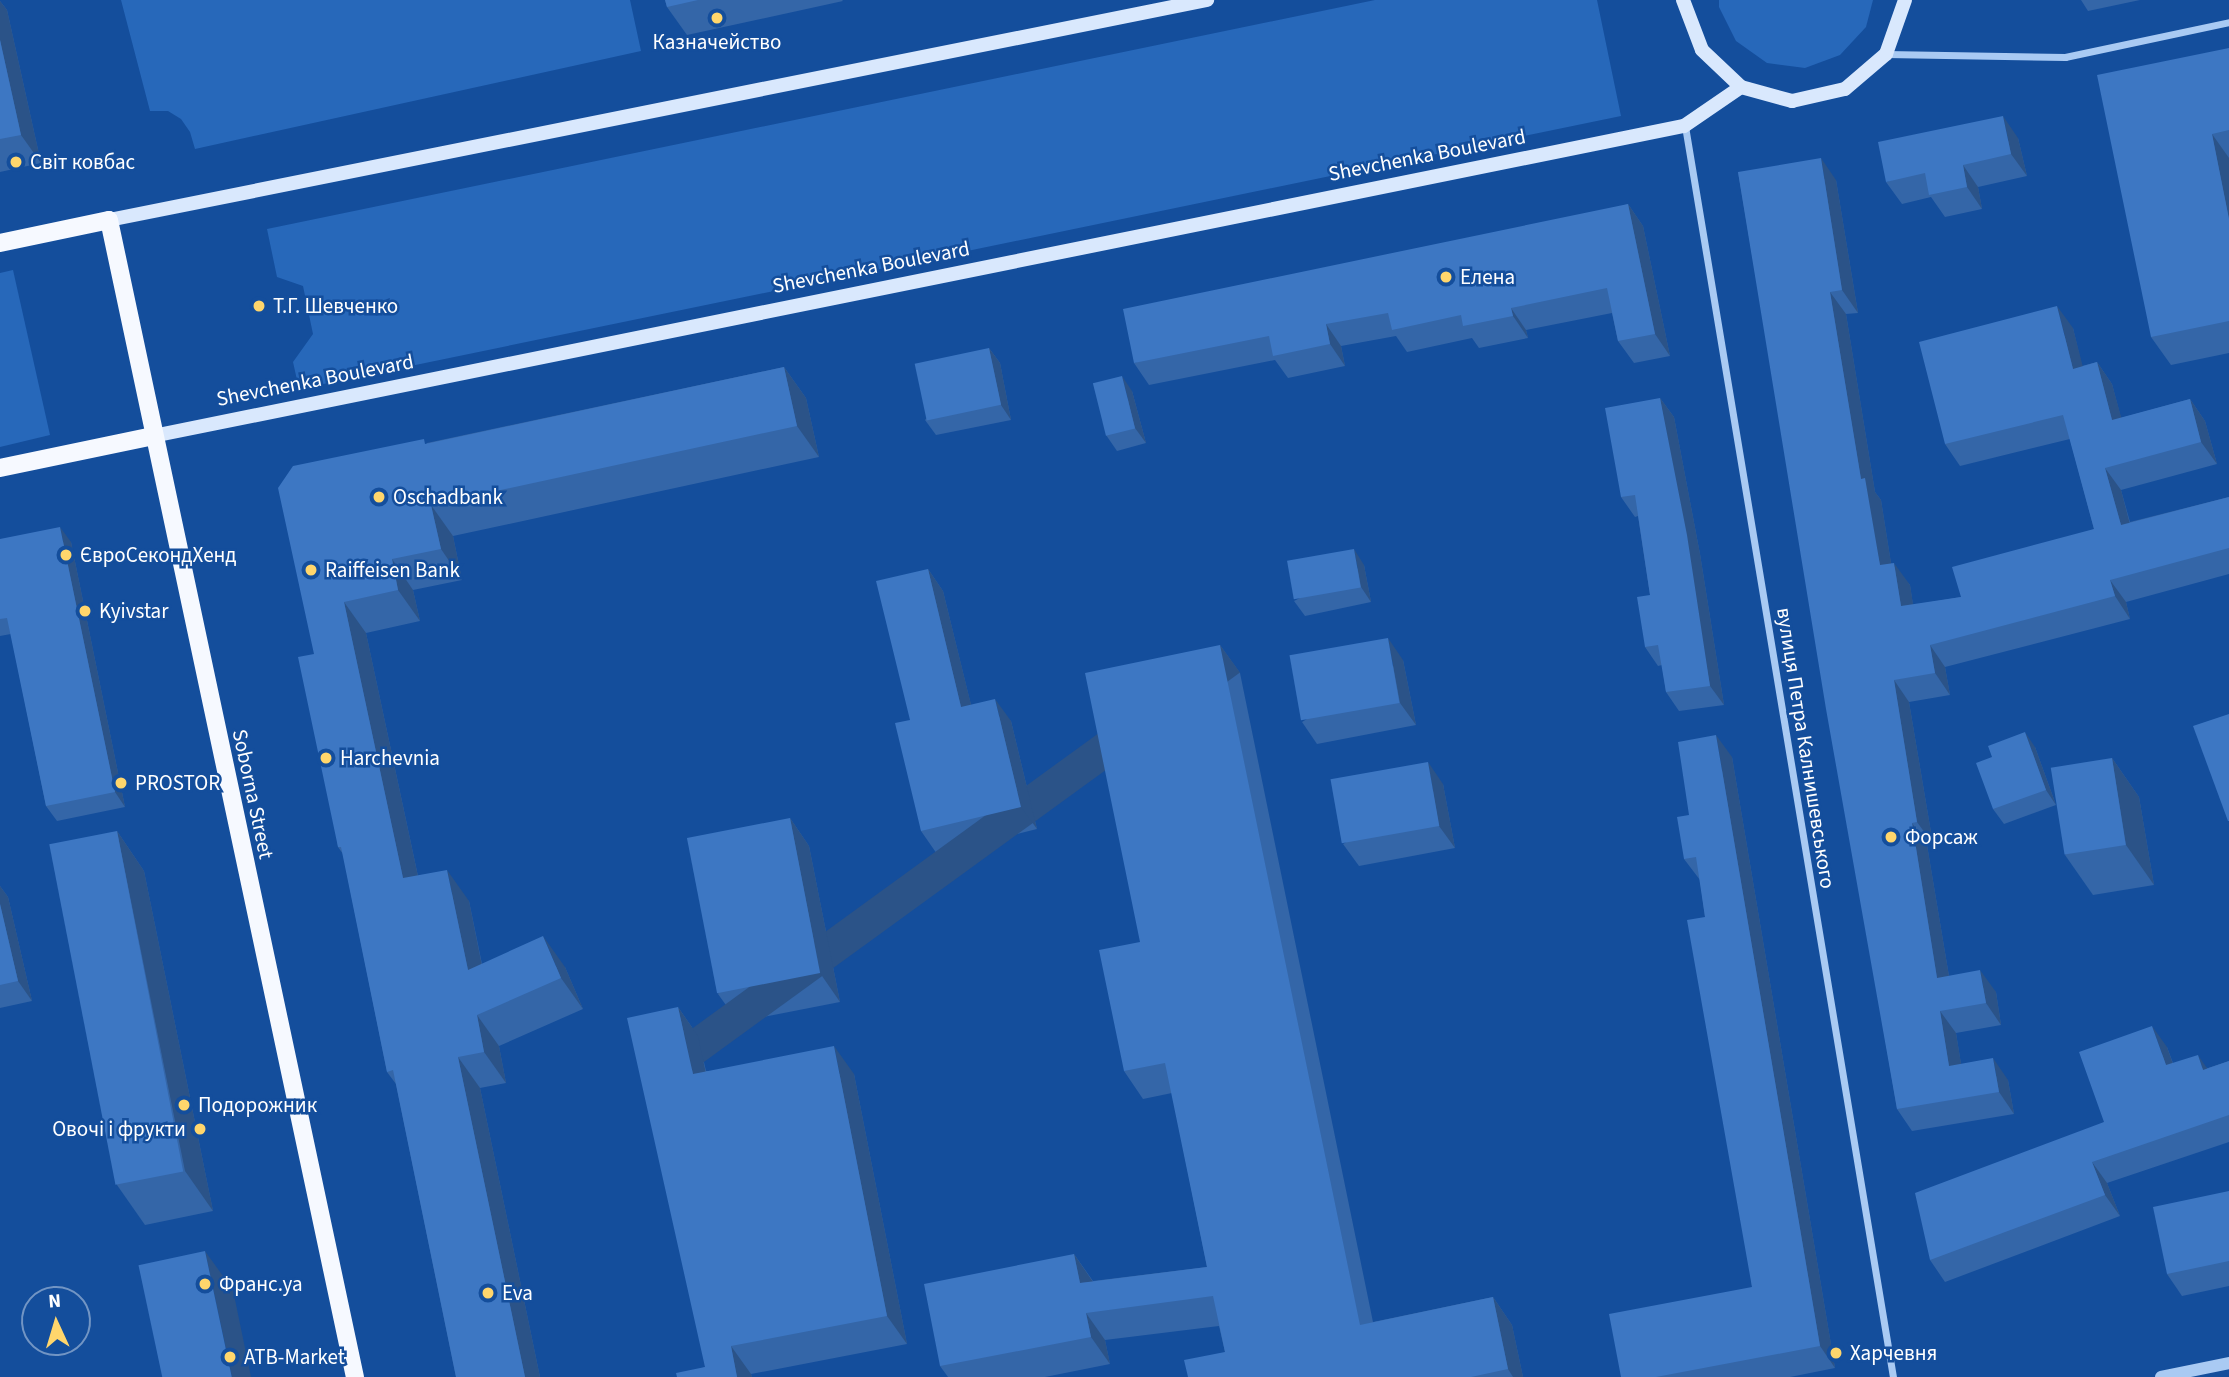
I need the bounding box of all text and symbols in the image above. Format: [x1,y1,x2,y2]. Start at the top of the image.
marker: Казначейство [709,10,725,26]
place label: Казначейство [653,29,781,55]
street label: Shevchenka Boulevard [1326,124,1528,186]
place label: Світ ковбас [30,149,135,175]
marker: Світ ковбас [8,154,24,170]
street label: Shevchenka Boulevard [770,236,972,298]
place label: Елена [1460,264,1515,290]
marker: Елена [1438,269,1454,285]
place label: Т.Г. Шевченко [273,293,398,319]
marker: Т.Г. Шевченко [251,298,267,314]
street label: Shevchenka Boulevard [214,349,416,411]
place label: Oschadbank [393,484,503,510]
marker: Oschadbank [371,489,387,505]
place label: ЄвроСекондХенд [80,542,237,568]
marker: ЄвроСекондХенд [58,547,74,563]
place label: Raiffeisen Bank [325,557,460,583]
marker: Raiffeisen Bank [303,562,319,578]
place label: Kyivstar [99,598,168,624]
marker: Kyivstar [77,603,93,619]
street label: вулиця Петра Калнишевського [1771,606,1841,890]
street label: Soborna Street [227,727,279,861]
place label: Harchevnia [340,745,440,771]
marker: Harchevnia [318,750,334,766]
place label: PROSTOR [135,770,220,796]
marker: PROSTOR [113,775,129,791]
place label: Форсаж [1905,824,1978,850]
marker: Форсаж [1883,829,1899,845]
place label: Подорожник [198,1092,317,1118]
marker: Подорожник [176,1097,192,1113]
place label: Овочі і фрукти [52,1116,186,1142]
marker: Овочі і фрукти [192,1121,208,1137]
place label: Франс.уа [219,1271,302,1297]
marker: Франс.уа [197,1276,213,1292]
place label: Eva [502,1280,533,1306]
marker: Eva [480,1285,496,1301]
north arrow [21,1286,91,1356]
text: N [47,1288,62,1315]
place label: Харчевня [1850,1340,1937,1366]
place label: ATB-Market [244,1344,345,1370]
marker: Харчевня [1828,1345,1844,1361]
marker: ATB-Market [222,1349,238,1365]

